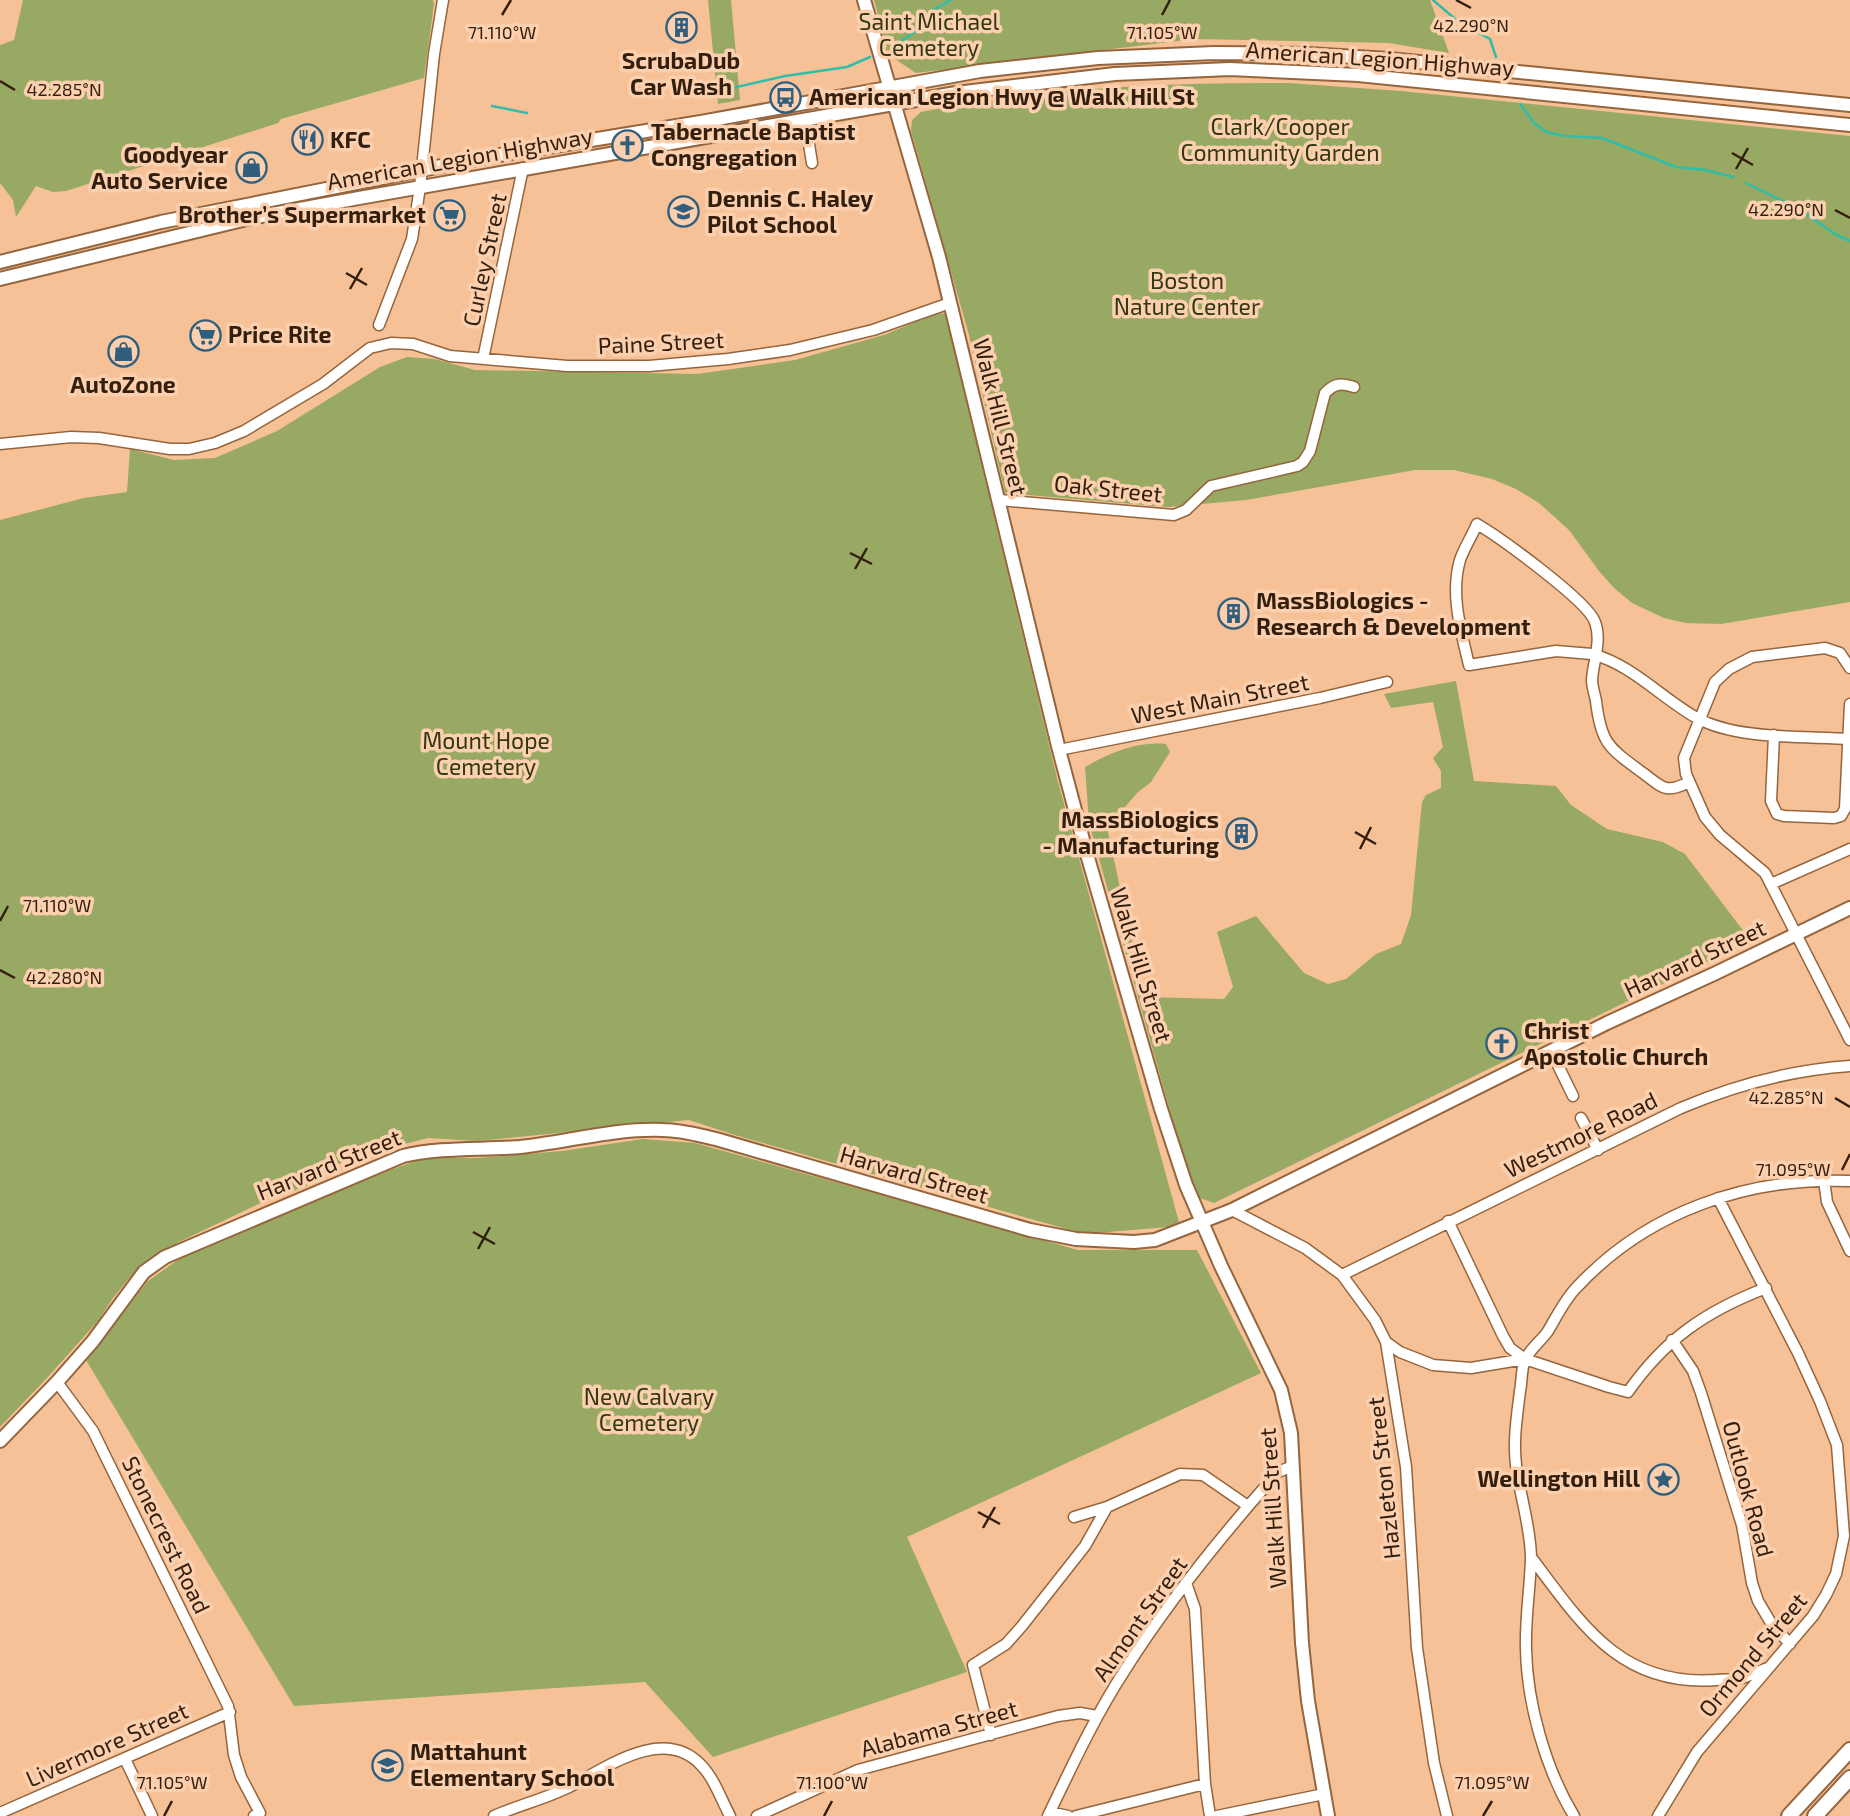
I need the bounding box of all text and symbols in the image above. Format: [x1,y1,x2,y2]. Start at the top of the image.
park label: Saint Michael Cemetery [859,7,1000,61]
building icon: ScrubaDub Car Wash [664,10,698,44]
text: 42.290°N [1433,14,1509,36]
text: 71.110°W [468,21,536,43]
text: 71.105°W [1127,21,1198,43]
street label: American Legion Highway [1245,35,1515,81]
place label: ScrubaDub Car Wash [622,46,740,100]
text: 42.285°N [26,78,102,100]
bus stop icon: American Legion Hwy @ Walk Hill St [769,80,803,114]
place label: American Legion Hwy @ Walk Hill St [809,82,1195,110]
park label: Clark/Cooper Community Garden [1180,112,1380,166]
place label: Tabernacle Baptist Congregation [651,117,856,171]
street label: American Legion Highway [325,121,595,195]
restaurant icon: KFC [290,123,324,157]
place label: KFC [330,125,371,153]
church icon: Tabernacle Baptist Congregation [611,128,645,162]
place label: Goodyear Auto Service [91,140,228,194]
shop icon: Goodyear Auto Service [234,151,268,185]
place label: Dennis C. Haley Pilot School [707,184,873,238]
street label: Curley Street [456,190,512,329]
school or university icon: Dennis C. Haley Pilot School [667,195,701,229]
supermarket icon: Brother’s Supermarket [432,198,466,232]
text: 42.290°N [1748,198,1824,220]
place label: Brother’s Supermarket [178,200,426,228]
park label: Boston Nature Center [1114,266,1260,320]
supermarket icon: Price Rite [188,318,222,352]
place label: Price Rite [228,320,332,348]
street label: Paine Street [597,325,725,359]
shop icon: AutoZone [106,334,140,368]
street label: Walk Hill Street [968,335,1034,498]
place label: AutoZone [70,370,176,398]
street label: Oak Street [1053,468,1164,508]
place label: MassBiologics - Research & Development [1256,586,1530,640]
building icon: MassBiologics - Research & Development [1216,597,1250,631]
street label: West Main Street [1129,667,1311,729]
park label: Mount Hope Cemetery [422,726,550,780]
place label: MassBiologics - Manufacturing [1042,805,1220,859]
building icon: MassBiologics - Manufacturing [1225,816,1259,850]
street label: Walk Hill Street [1105,884,1179,1046]
text: 71.110°W [23,894,91,916]
street label: Harvard Street [1619,913,1770,1003]
text: 42.280°N [26,966,102,988]
place label: Christ Apostolic Church [1524,1016,1708,1070]
church icon: Christ Apostolic Church [1484,1027,1518,1061]
street label: Westmore Road [1499,1085,1662,1183]
text: 42.285°N [1748,1086,1824,1108]
street label: Harvard Street [252,1122,405,1206]
street label: Harvard Street [837,1139,992,1209]
text: 71.095°W [1756,1158,1830,1180]
park label: New Calvary Cemetery [584,1382,714,1436]
street label: Hazleton Street [1361,1395,1405,1561]
street label: Outlook Road [1717,1418,1781,1560]
street label: Walk Hill Street [1252,1427,1292,1589]
street label: Stonecrest Road [117,1451,217,1618]
place icon: Wellington Hill [1646,1462,1680,1496]
place label: Wellington Hill [1477,1464,1640,1492]
street label: Almont Street [1086,1551,1193,1686]
street label: Ormond Street [1692,1586,1812,1722]
street label: Alabama Street [857,1694,1021,1762]
street label: Livermore Street [21,1696,192,1792]
place label: Mattahunt Elementary School [410,1737,615,1791]
school or university icon: Mattahunt Elementary School [370,1748,404,1782]
text: 71.105°W [137,1771,208,1793]
text: 71.100°W [796,1771,868,1793]
text: 71.095°W [1455,1771,1529,1793]

